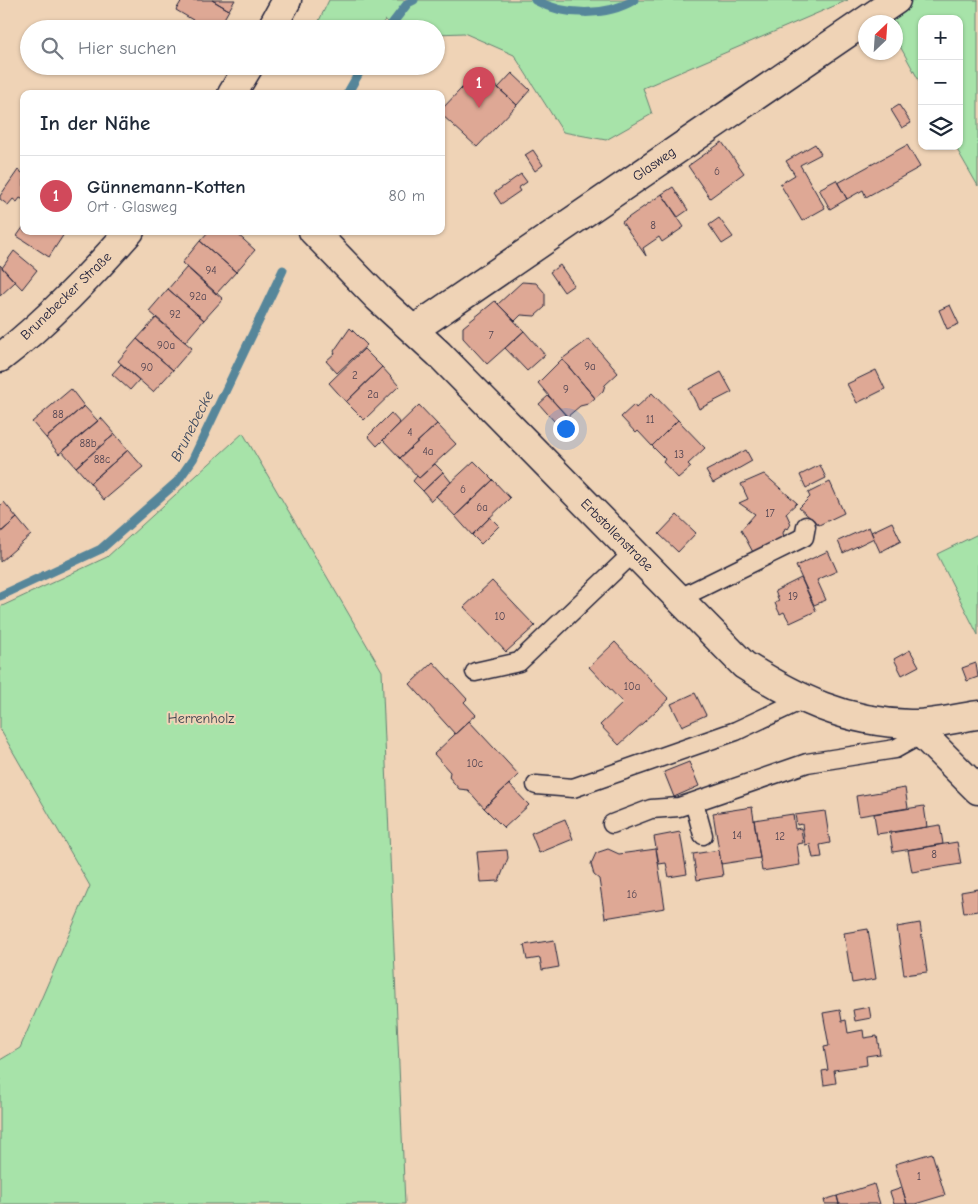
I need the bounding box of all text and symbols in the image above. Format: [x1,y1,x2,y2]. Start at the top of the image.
north arrow [858,15,903,60]
map controls [918,15,963,150]
button: + [918,15,963,60]
search box [20,20,445,75]
icon: search [38,34,66,62]
text: Hier suchen [78,37,176,59]
button: − [918,60,963,105]
pin: 1 [463,67,495,108]
button: layers [918,105,963,150]
text: In der Nähe [40,111,150,135]
street label: Glasweg [629,143,679,185]
house number: 6 [714,165,720,178]
text: Günnemann-Kotten [87,176,246,198]
text: 1 [53,187,59,205]
text: 80 m [388,187,425,205]
text: Ort · Glasweg [87,198,177,216]
house number: 8 [650,219,656,232]
street label: Brunebecker Straße [17,248,115,344]
house number: 94 [205,264,217,277]
house number: 92a [189,290,207,303]
house number: 92 [169,308,181,321]
house number: 7 [488,329,494,342]
house number: 90a [157,339,175,352]
house number: 9a [584,360,596,373]
house number: 90 [141,361,153,374]
house number: 2 [352,369,358,382]
house number: 9 [563,383,569,396]
water label: Brunebecke [167,387,218,464]
house number: 2a [367,388,379,401]
house number: 88 [52,408,64,421]
house number: 11 [646,413,654,426]
your location [553,416,579,442]
house number: 4 [407,426,413,439]
house number: 88b [79,437,97,450]
house number: 4a [423,445,434,458]
house number: 13 [674,448,684,461]
house number: 88c [94,453,111,466]
house number: 6 [460,483,466,496]
street label: Erbstollenstraße [577,495,657,575]
house number: 6a [476,501,488,514]
house number: 17 [765,507,775,520]
house number: 19 [788,590,798,603]
house number: 10 [494,610,506,623]
house number: 10a [624,680,640,693]
park label: Herrenholz [168,710,234,727]
house number: 10c [467,757,484,770]
house number: 14 [732,829,742,842]
house number: 12 [775,830,785,843]
house number: 8 [931,848,937,861]
house number: 16 [627,888,637,901]
house number: 1 [917,1170,921,1183]

